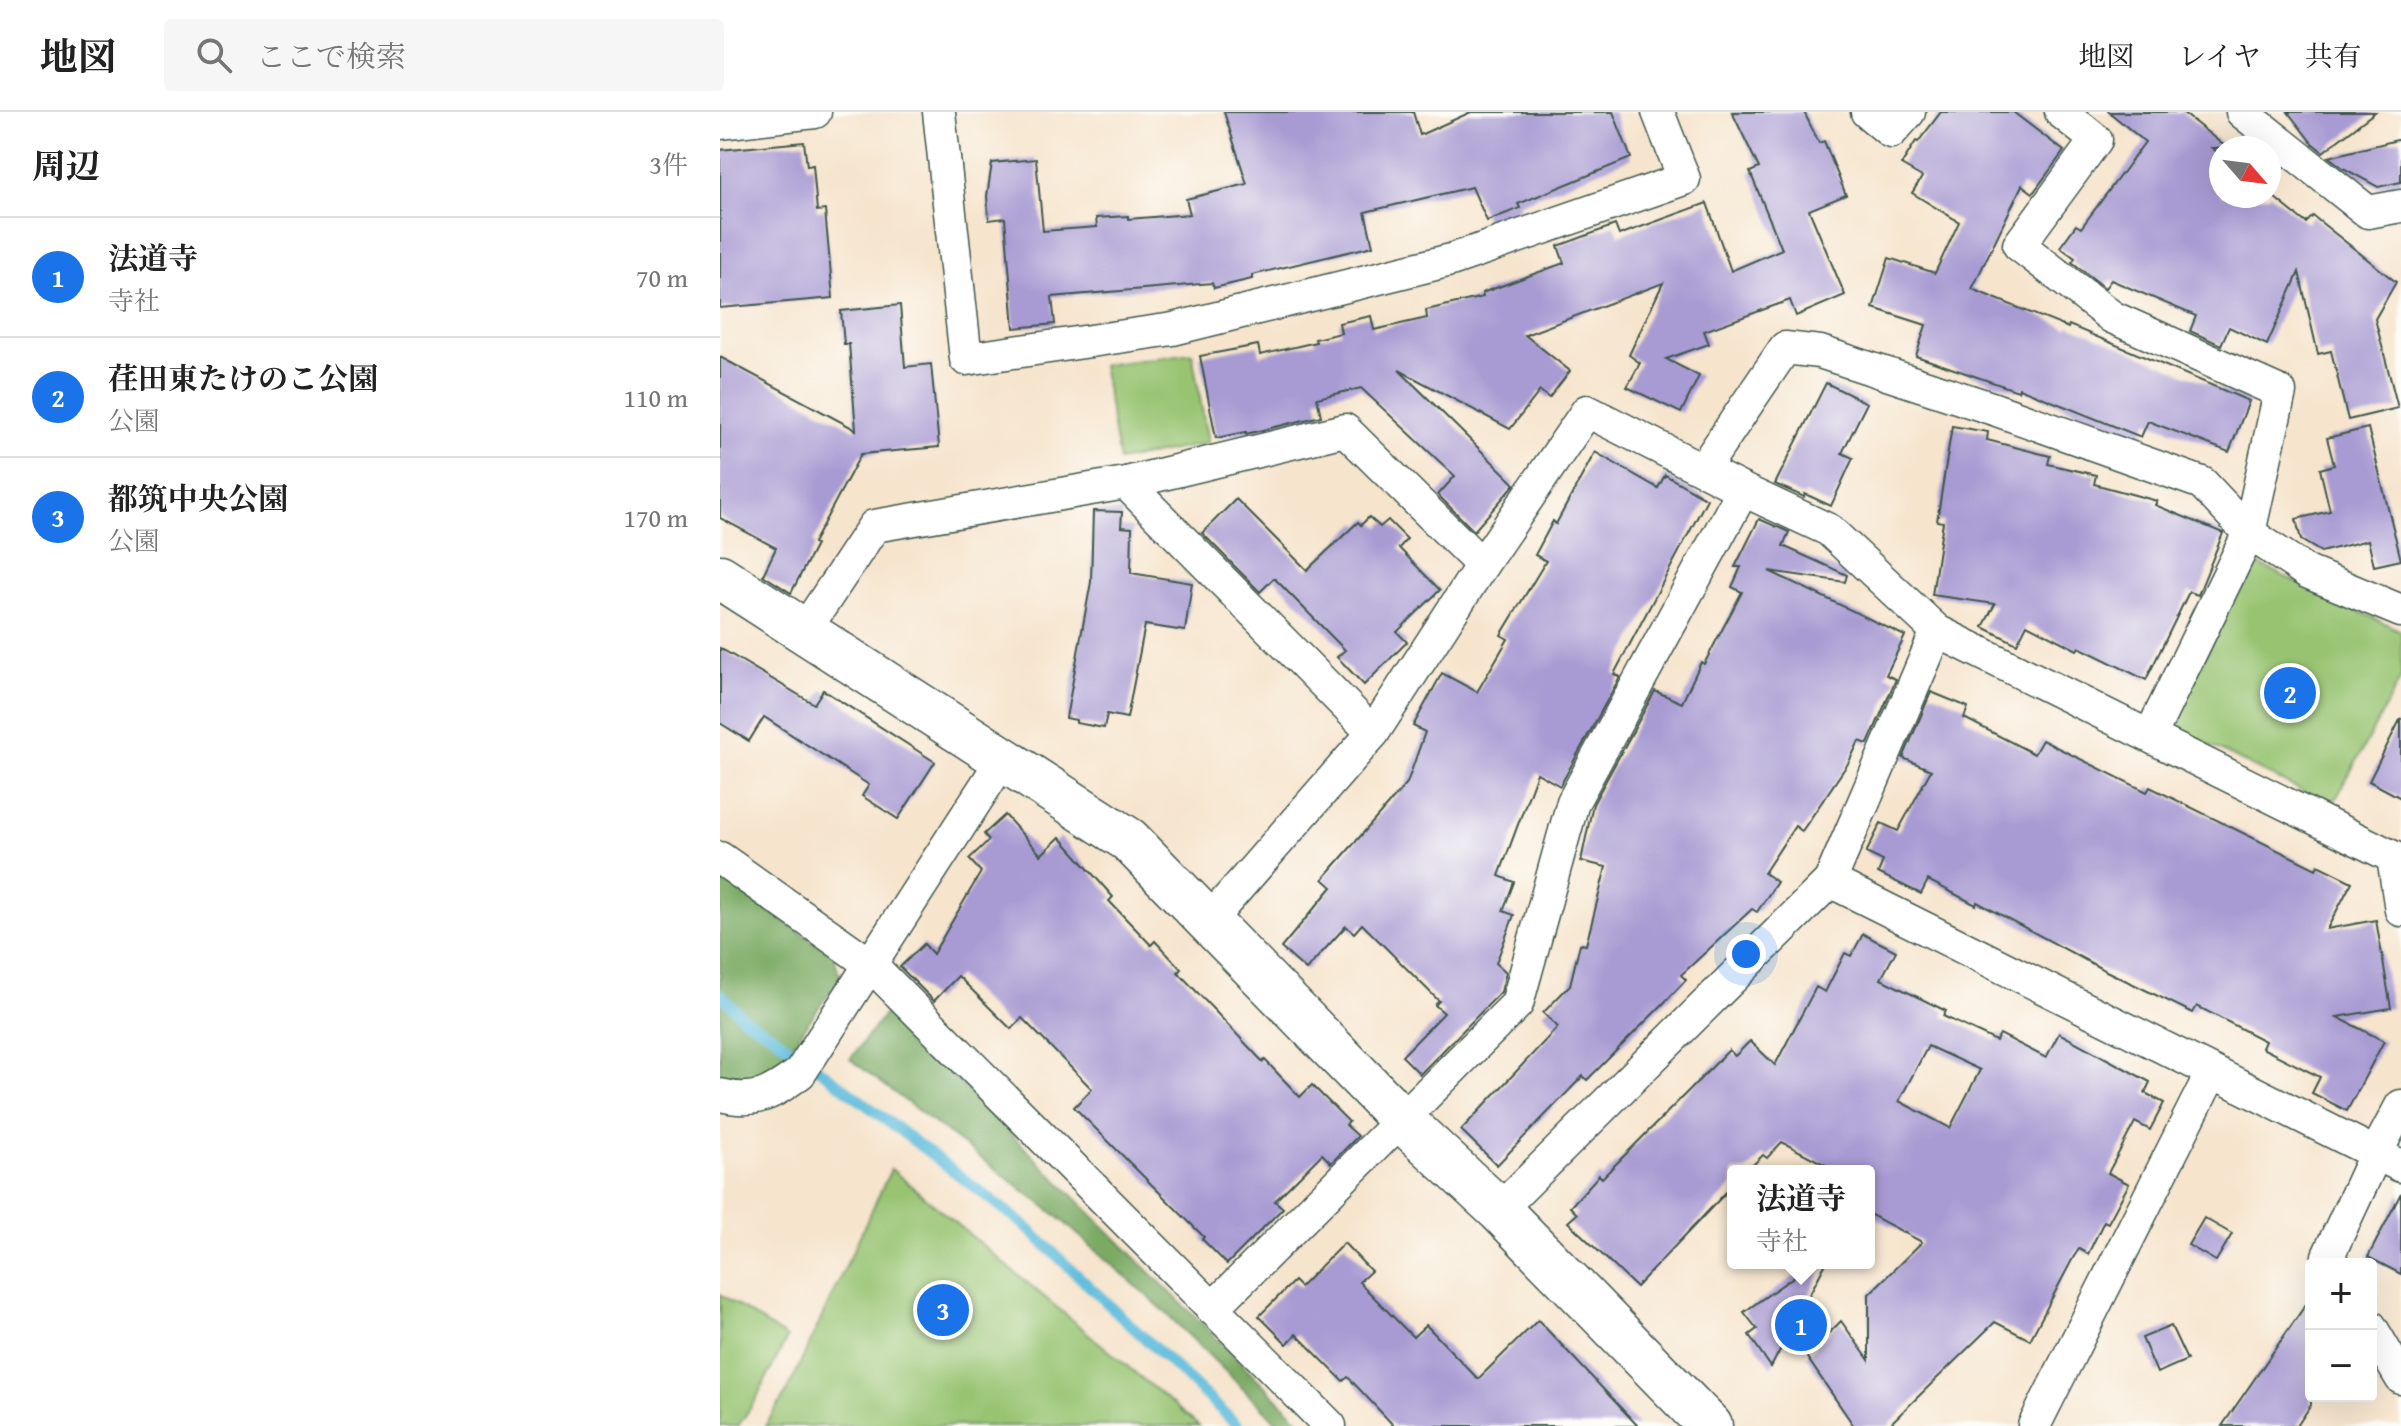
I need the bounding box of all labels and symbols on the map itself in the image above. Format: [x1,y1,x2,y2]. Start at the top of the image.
north arrow [2209,136,2281,208]
pin: 2 [2264,663,2316,723]
your location [1726,934,1766,974]
pin: 3 [917,1280,969,1340]
pin: 1 [1775,1295,1827,1355]

